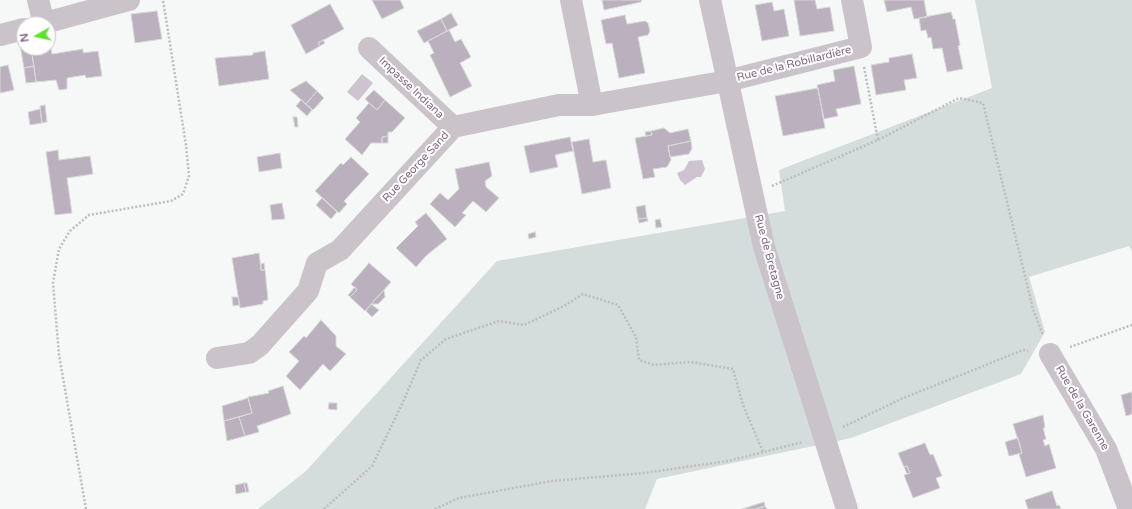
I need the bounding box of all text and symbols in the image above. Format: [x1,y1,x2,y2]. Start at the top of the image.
north arrow [16,16,56,56]
text: N [18,32,32,43]
street label: Rue de la Robillardière [735,43,853,85]
street label: Impasse Indiana [376,54,446,122]
street label: Rue George Sand [380,129,452,205]
street label: Rue de Bretagne [751,213,787,301]
street label: Rue de la Garenne [1052,363,1112,453]

